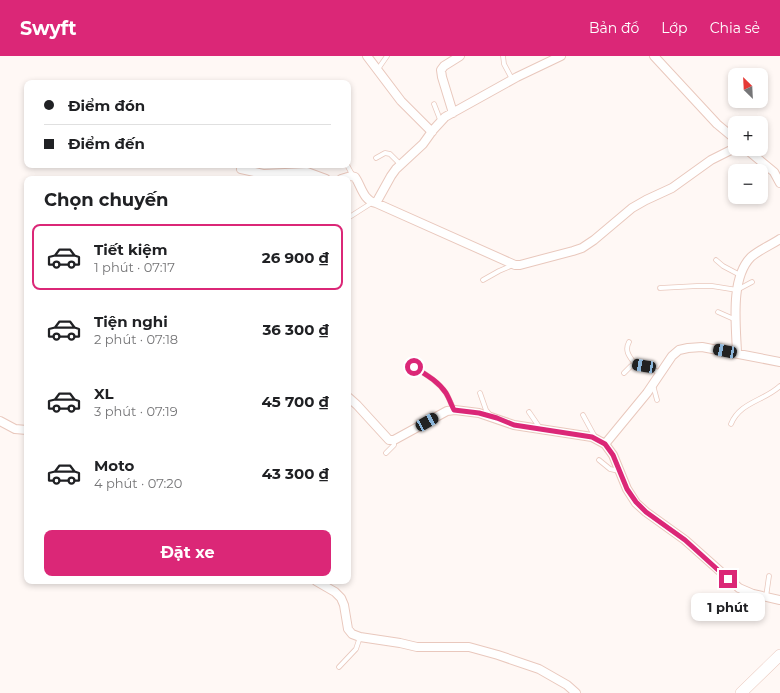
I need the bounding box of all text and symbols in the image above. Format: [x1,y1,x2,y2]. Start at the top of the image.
text: Swyft [20,17,76,40]
text: Bản đồ [589,19,639,37]
text: Lớp [661,19,688,37]
text: Chia sẻ [710,19,760,37]
north arrow [728,68,768,108]
map controls [728,68,768,204]
text: Điểm đón [68,96,145,115]
button: + [728,116,768,156]
text: Điểm đến [68,134,145,153]
button: − [728,164,768,204]
text: Chọn chuyến [44,189,169,211]
icon: car [46,239,82,275]
text: Tiết kiệm [94,240,168,259]
text: 26 900 ₫ [262,248,329,267]
text: 1 phút · 07:17 [94,259,175,275]
icon: car [46,311,82,347]
text: Tiện nghi [94,312,168,331]
text: 36 300 ₫ [262,320,329,339]
text: 2 phút · 07:18 [94,331,178,347]
car [712,343,738,359]
route start [405,358,423,376]
car [631,358,657,374]
icon: car [46,383,82,419]
text: XL [94,384,113,403]
text: 45 700 ₫ [261,392,329,411]
text: 3 phút · 07:19 [94,403,178,419]
car [414,411,440,433]
icon: car [46,455,82,491]
text: Moto [94,456,134,475]
text: 43 300 ₫ [262,464,329,483]
text: 4 phút · 07:20 [94,475,182,491]
button: Đặt xe [44,530,331,576]
route end [719,570,737,588]
callout: 1 phút [691,593,765,621]
text: 1 phút [707,599,749,615]

